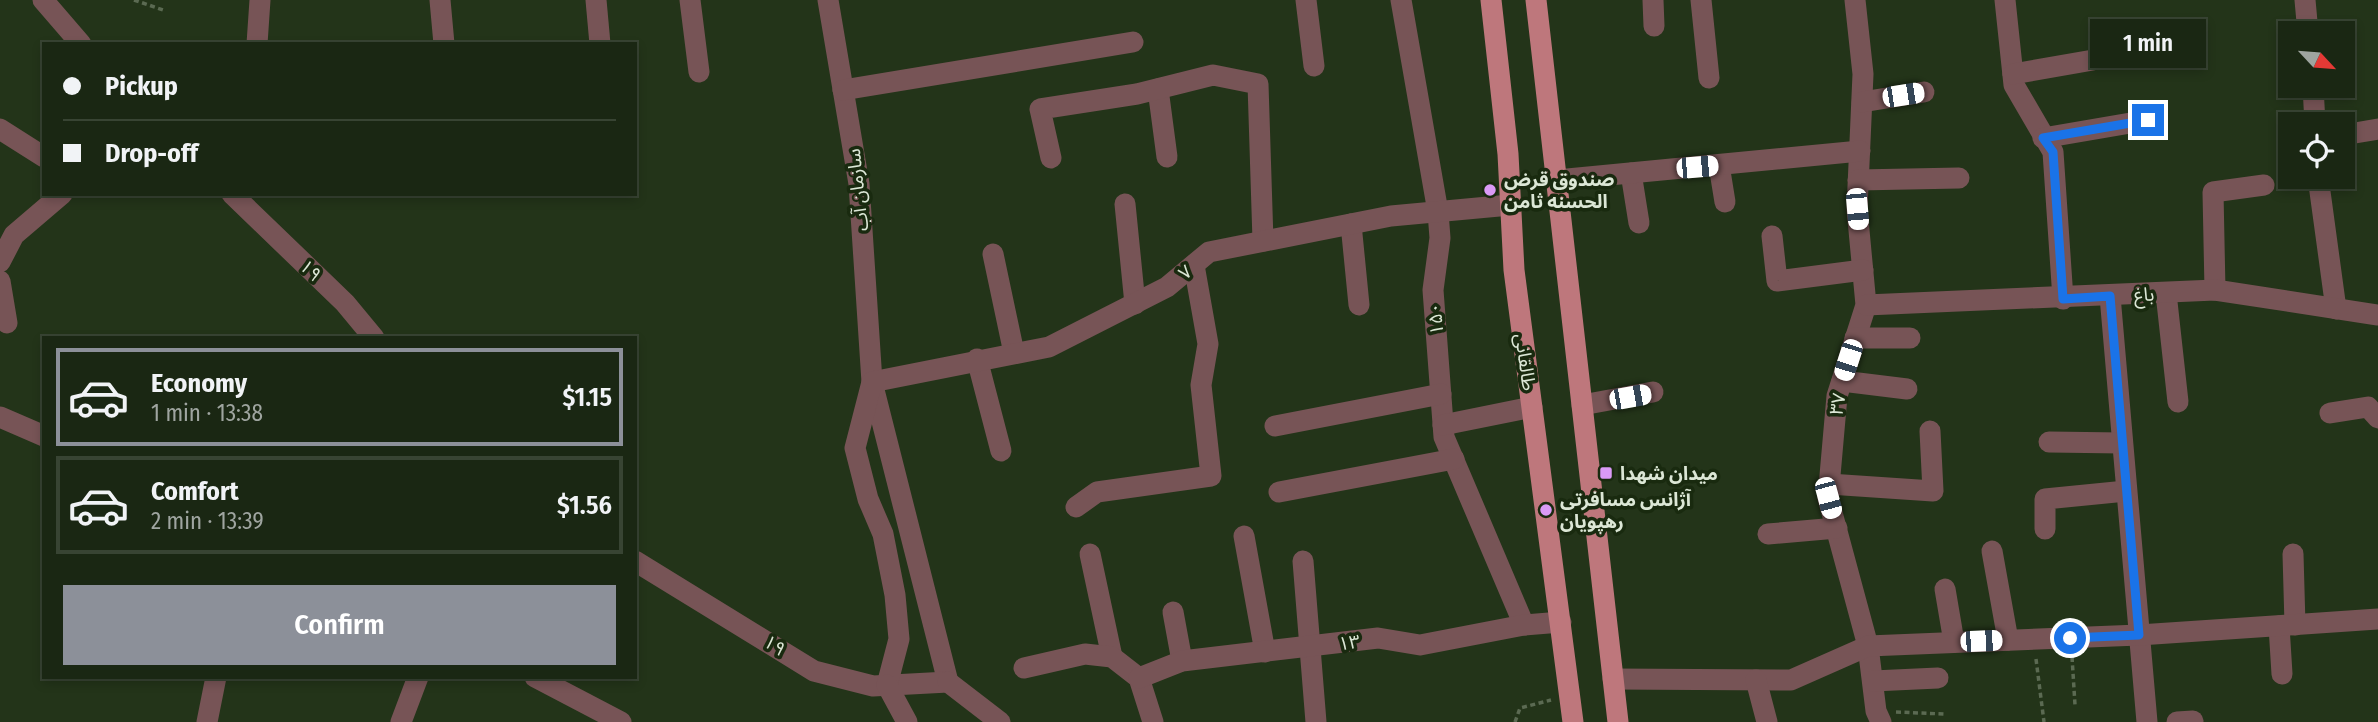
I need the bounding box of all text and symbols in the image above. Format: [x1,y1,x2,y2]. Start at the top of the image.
callout: 1 min [2090,18,2206,68]
north arrow [2278,21,2356,98]
map controls [2278,21,2355,189]
text: 1 min [2123,29,2173,57]
text: Pickup [105,71,178,102]
car [1881,81,1926,109]
route end [2132,104,2164,136]
button: locate [2278,112,2355,189]
text: Drop-off [105,138,198,169]
street label: سازمان آب [842,147,873,232]
car [1676,155,1719,179]
place label: صندوق قرض الحسنه ثامن [1504,168,1614,213]
marker: صندوق قرض الحسنه ثامن [1482,182,1498,198]
car [1845,187,1870,231]
street label: ۱۹ [295,255,326,286]
street label: ۷ [1174,260,1197,285]
street label: باغ [2133,282,2155,309]
street label: ۱۵۰ [1423,302,1448,336]
street label: طالقانی [1510,332,1541,392]
car [1832,337,1865,383]
icon: car [67,366,130,429]
text: Economy [151,368,247,399]
text: $1.15 [563,382,612,413]
car [1608,383,1653,411]
street label: ۳۷ [1824,391,1851,417]
text: 1 min · 13:38 [151,399,263,427]
place label: میدان شهدا [1620,462,1718,485]
marker: میدان شهدا [1598,465,1614,481]
icon: car [67,474,130,537]
car [1813,475,1844,521]
text: Comfort [151,476,239,507]
place label: آژانس مسافرتی رهپویان [1560,488,1692,534]
text: $1.56 [557,490,612,521]
marker: آژانس مسافرتی رهپویان [1538,502,1554,518]
text: 2 min · 13:39 [151,507,264,535]
button: Confirm [63,585,616,665]
route start [2054,622,2086,654]
street label: ۱۹ [759,630,790,661]
street label: ۱۳ [1337,630,1362,655]
car [1960,630,2003,652]

